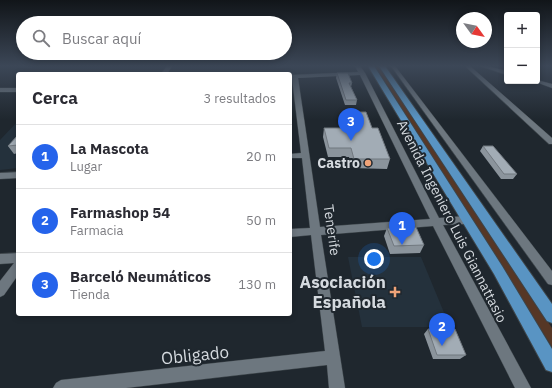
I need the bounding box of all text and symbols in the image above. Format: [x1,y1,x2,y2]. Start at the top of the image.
north arrow [456,12,492,48]
map controls [504,12,540,84]
button: + [504,12,540,48]
search box [16,16,292,60]
icon: search [30,27,52,49]
text: Buscar aquí [62,29,141,48]
button: − [504,48,540,84]
text: Cerca [32,87,78,109]
text: 3 resultados [203,90,276,107]
pin: 3 [338,108,364,141]
street label: Avenida Ingeniero Luis Giannattasio [393,117,511,326]
text: La Mascota [70,139,149,158]
text: 1 [41,148,49,165]
text: 20 m [246,148,276,165]
place label: Castro [317,154,360,172]
text: Lugar [70,158,102,175]
marker: Castro [363,158,373,168]
text: Farmashop 54 [70,203,170,222]
street label: Tenerife [320,203,345,257]
text: 2 [41,212,49,229]
text: 50 m [246,212,276,229]
pin: 1 [389,212,415,245]
text: Farmacia [70,222,123,239]
your location [364,249,384,269]
text: Barceló Neumáticos [70,267,211,286]
place label: Asociación Española [300,271,386,313]
text: 3 [41,276,49,293]
text: 130 m [238,276,276,293]
text: Tienda [70,286,110,303]
marker: Asociación Española [389,286,401,298]
pin: 2 [429,313,455,346]
street label: Obligado [160,340,230,370]

